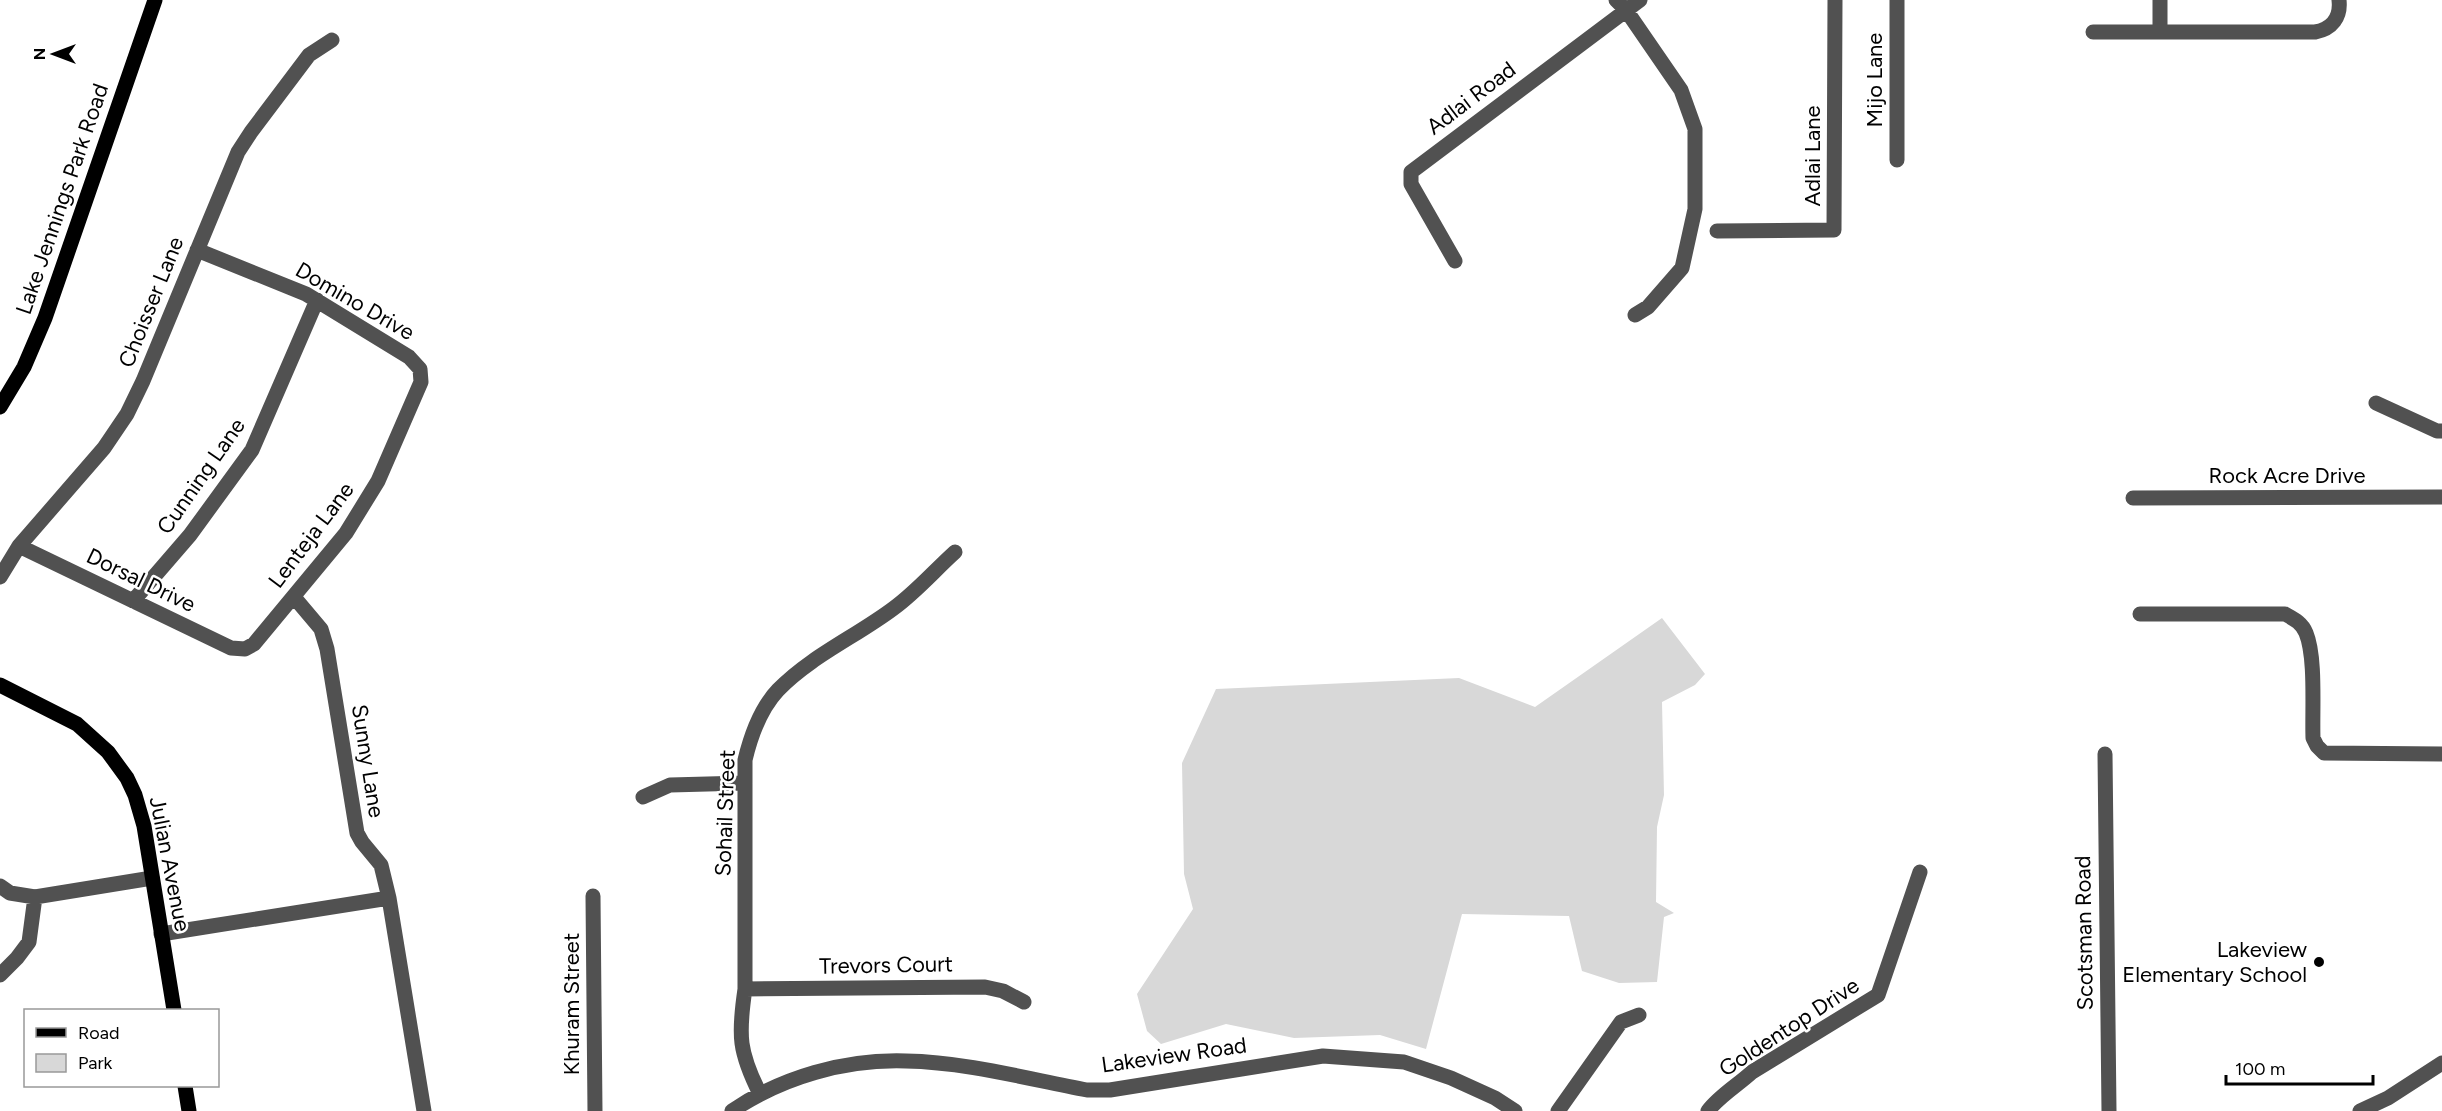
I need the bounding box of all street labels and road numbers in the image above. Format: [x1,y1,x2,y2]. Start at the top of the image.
street label: Mijo Lane [1861,33,1888,127]
street label: Adlai Road [1421,56,1521,140]
street label: Lake Jennings Park Road [10,80,114,318]
street label: Adlai Lane [1799,105,1826,207]
street label: Choisser Lane [113,233,189,371]
street label: Domino Drive [291,256,419,346]
street label: Cunning Lane [151,413,251,539]
street label: Rock Acre Drive [2209,462,2365,489]
street label: Lenteja Lane [262,477,360,593]
street label: Dorsal Drive [82,542,200,618]
street label: Sunny Lane [346,703,390,819]
street label: Sohail Street [709,749,741,877]
street label: Julian Avenue [144,794,196,934]
street label: Scotsman Road [2069,855,2099,1011]
street label: Khuram Street [558,933,585,1075]
street label: Trevors Court [819,950,953,980]
street label: Goldentop Drive [1714,972,1864,1082]
street label: Lakeview Road [1100,1031,1248,1079]

